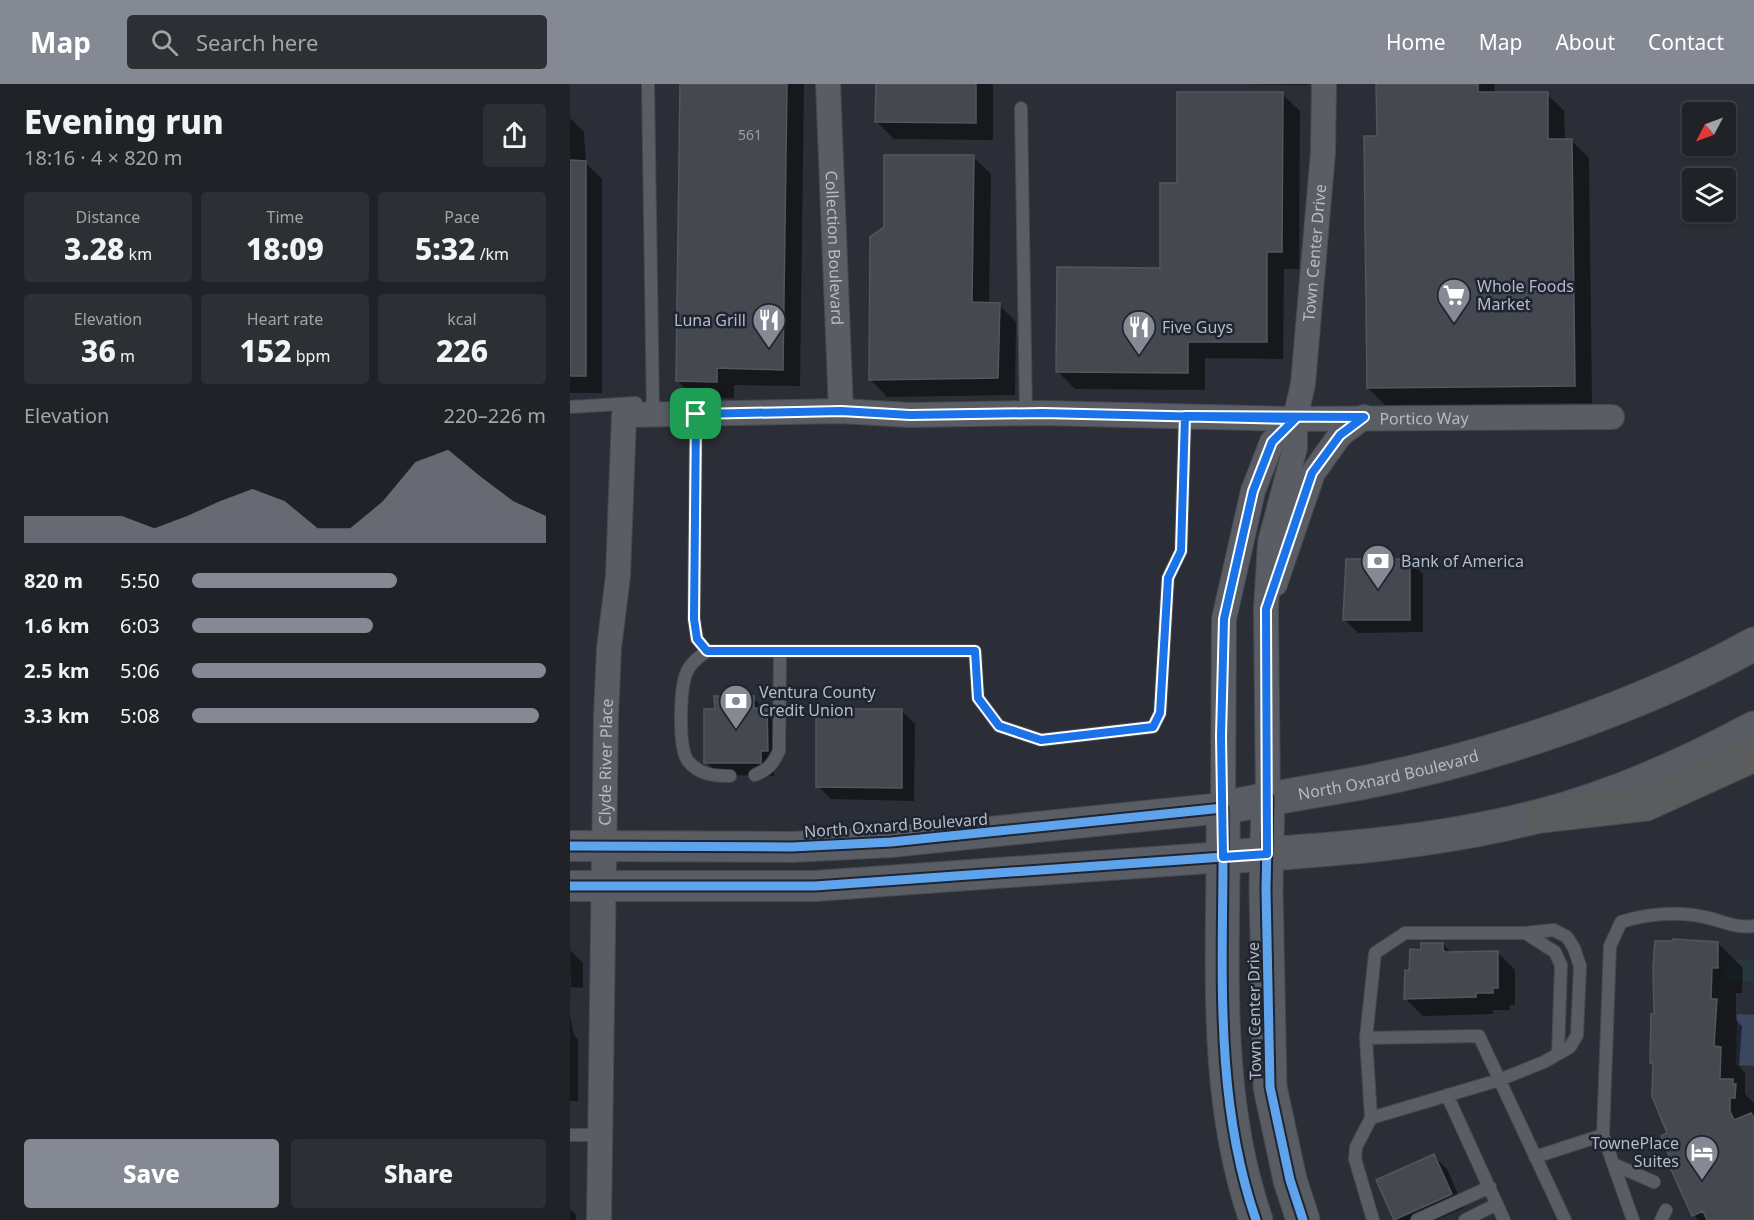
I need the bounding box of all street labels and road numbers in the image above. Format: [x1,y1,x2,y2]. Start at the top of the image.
street label: Collection Boulevard [820,170,849,326]
street label: Town Center Drive [1297,183,1331,323]
street label: Portico Way [1379,407,1469,429]
street label: Clyde River Place [593,698,618,826]
street label: North Oxnard Boulevard [1296,744,1481,805]
street label: North Oxnard Boulevard [803,808,989,842]
street label: Town Center Drive [1242,942,1266,1080]

